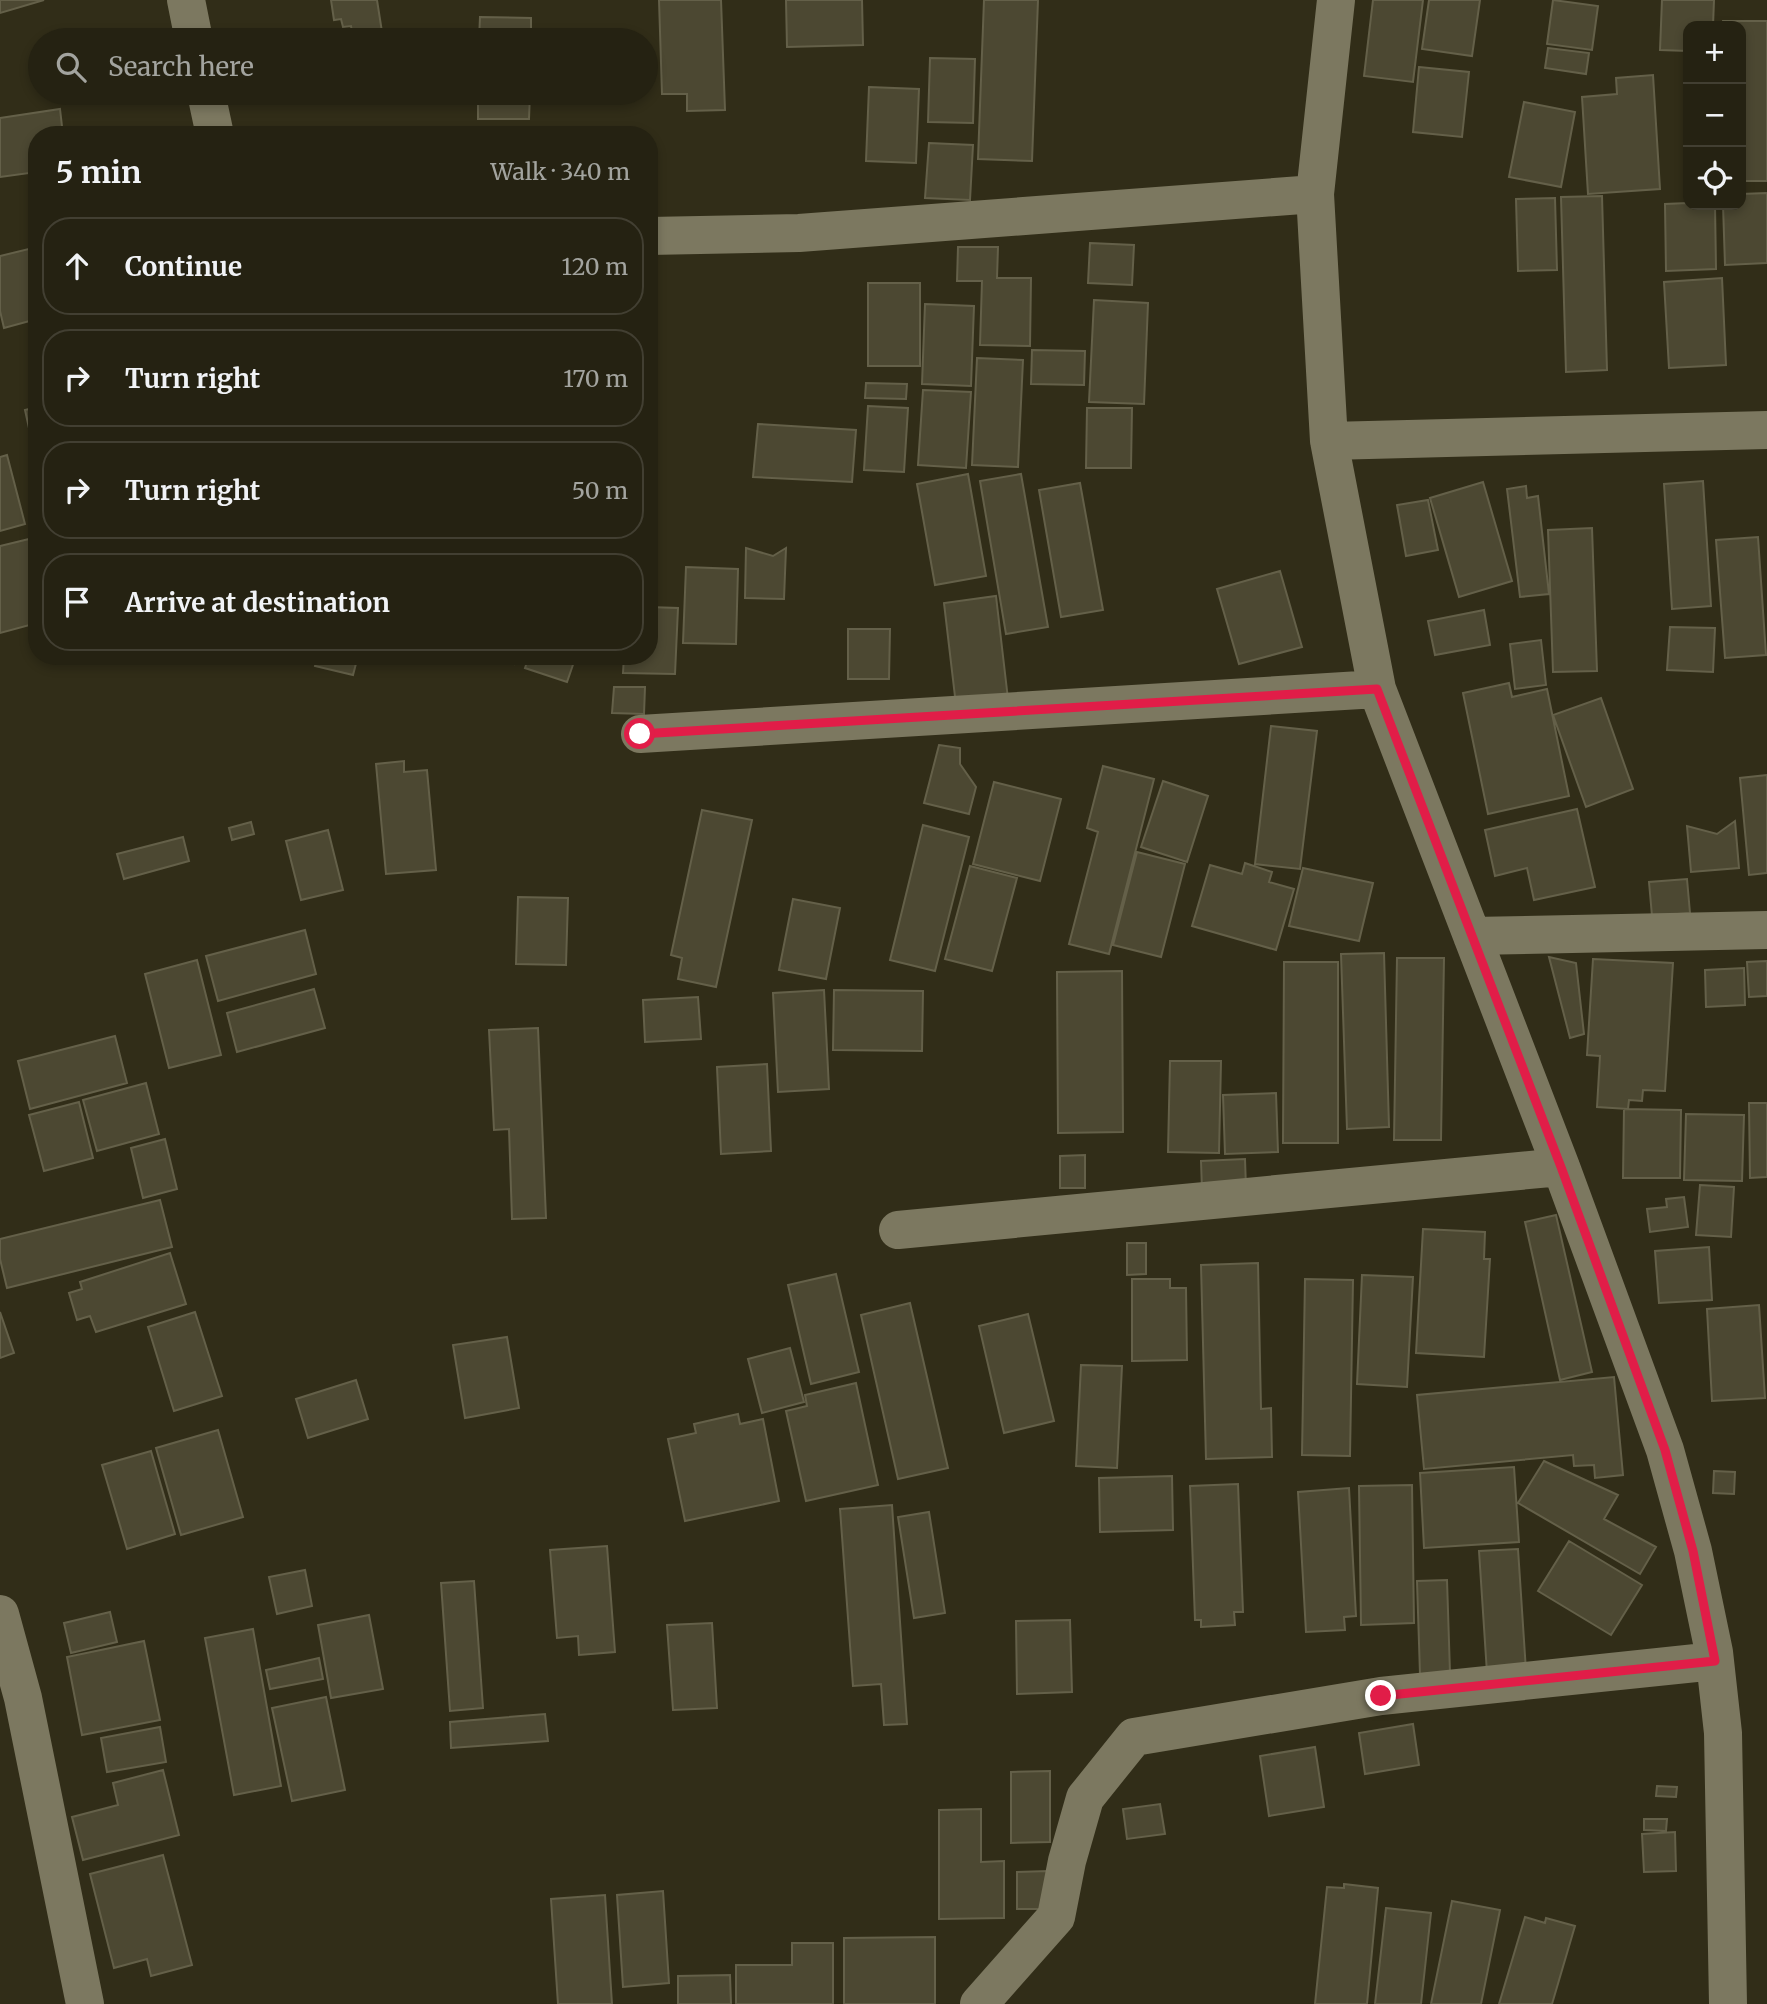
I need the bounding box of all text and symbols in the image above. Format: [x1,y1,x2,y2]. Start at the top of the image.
map controls [1683,21,1746,210]
button: + [1683,21,1746,84]
search box [28,28,658,105]
icon: search [52,48,90,86]
text: Search here [108,50,254,83]
button: − [1683,84,1746,147]
button: locate [1683,147,1746,210]
text: 5 min [56,153,141,191]
text: Walk · 340 m [490,157,630,186]
icon: ahead [58,247,96,285]
text: Continue [125,250,242,283]
text: 120 m [562,252,628,281]
icon: right [58,359,96,397]
text: Turn right [125,362,260,395]
text: 170 m [563,364,628,393]
icon: right [58,471,96,509]
text: Turn right [125,474,260,507]
text: 50 m [572,476,628,505]
icon: arrive [58,583,96,621]
text: Arrive at destination [125,586,390,619]
route start [624,718,655,749]
route end [1365,1680,1396,1711]

